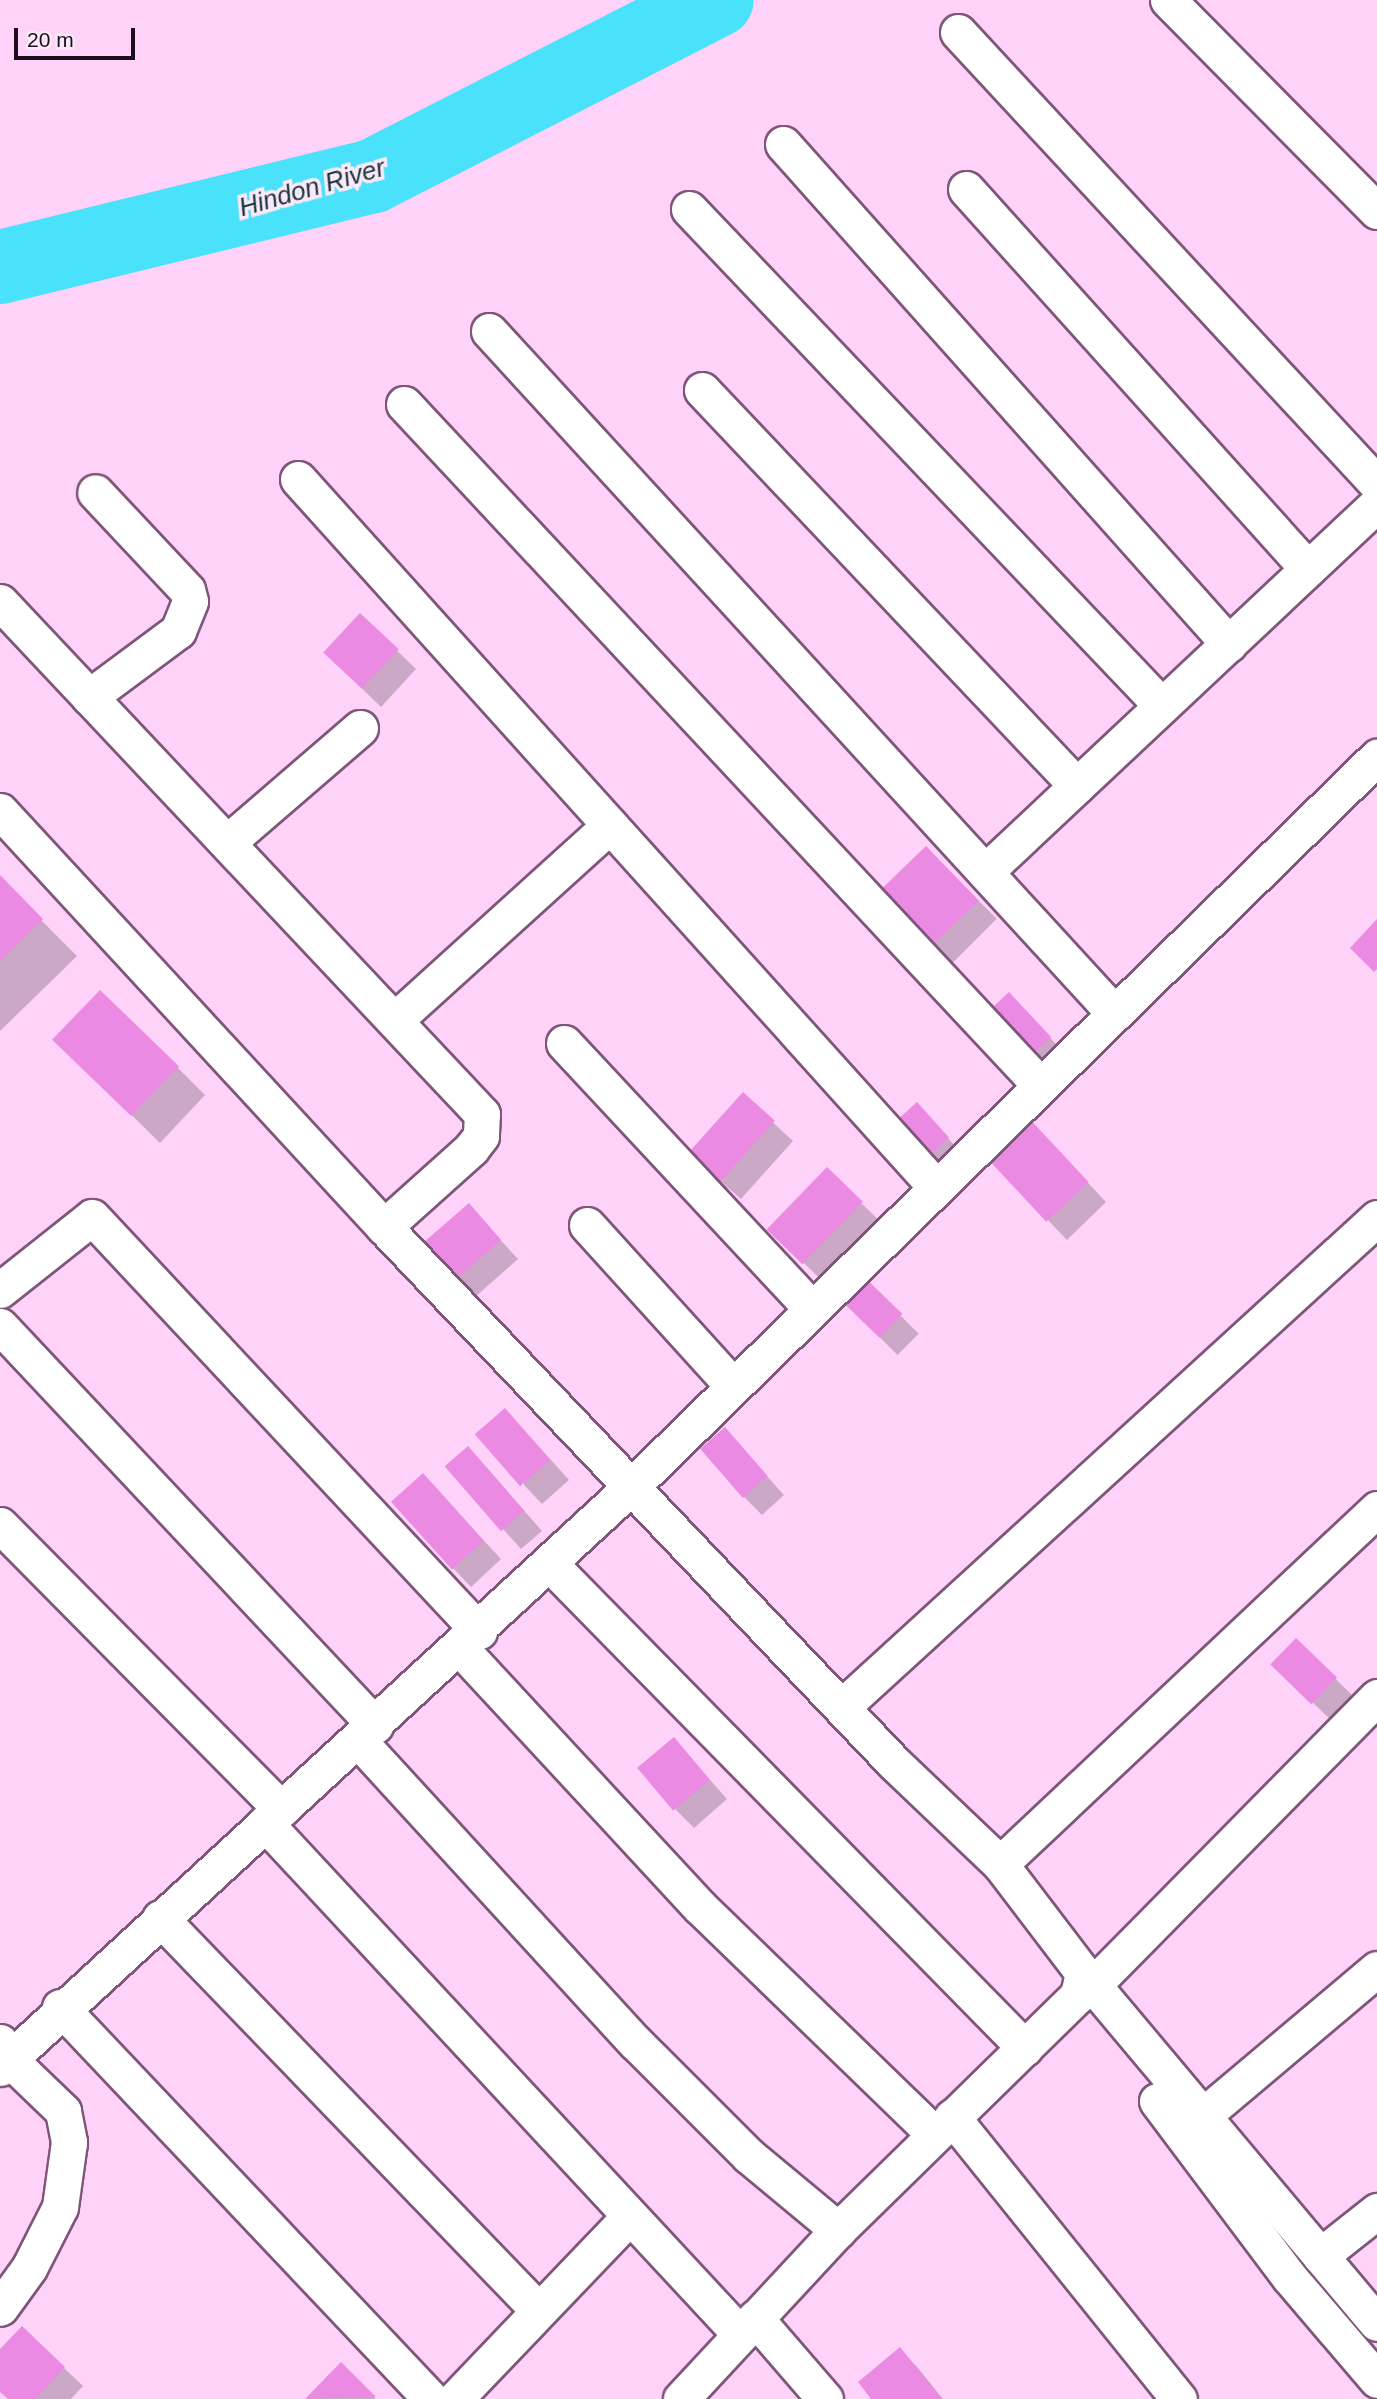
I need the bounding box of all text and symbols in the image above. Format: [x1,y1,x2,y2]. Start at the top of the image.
scale bar [18,14,138,58]
text: 20 m [27,28,74,51]
water label: Hindon River [235,152,389,224]

